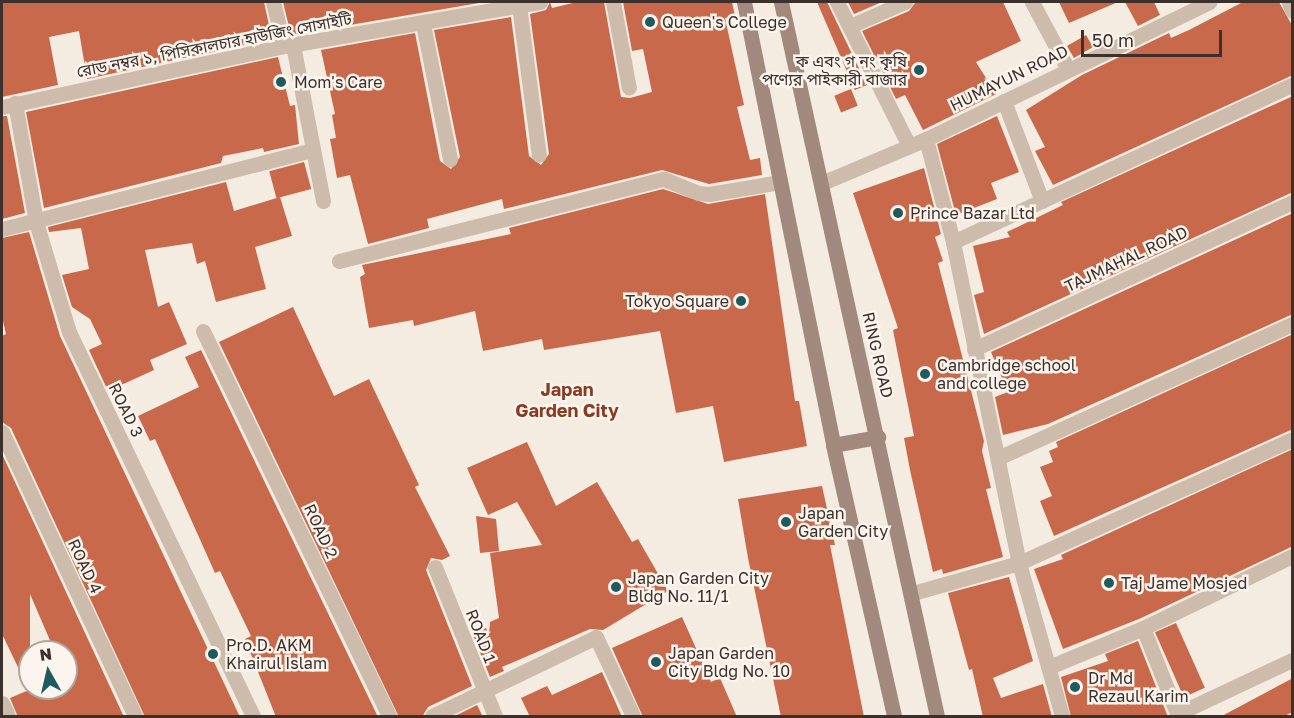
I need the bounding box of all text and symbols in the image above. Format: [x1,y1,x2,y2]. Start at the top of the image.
street label: রোড নম্বর ১, পিসিকালচার হাউজিং সোসাইটি [75,9,353,81]
place label: Queen's College [662,12,787,32]
marker: Queen's College [643,15,657,29]
scale bar [1084,18,1225,56]
text: 50 m [1092,29,1134,51]
street label: HUMAYUN ROAD [947,41,1071,115]
place label: ক এবং গ নং কৃষি পণ্যের পাইকারী বাজার [762,51,907,89]
marker: ক এবং গ নং কৃষি পণ্যের পাইকারী বাজার [912,63,926,77]
place label: Mom's Care [294,72,383,92]
marker: Mom's Care [272,73,290,91]
place label: Prince Bazar Ltd [910,203,1035,223]
marker: Prince Bazar Ltd [891,206,905,220]
street label: TAJMAHAL ROAD [1062,222,1190,296]
place label: Tokyo Square [625,291,729,311]
marker: Tokyo Square [734,294,748,308]
street label: RING ROAD [859,310,897,400]
place label: Cambridge school and college [937,355,1076,393]
marker: Cambridge school and college [918,367,932,381]
district label: Japan Garden City [515,379,619,422]
street label: ROAD 3 [105,380,147,440]
street label: ROAD 2 [300,501,342,561]
place label: Japan Garden City [798,503,888,541]
marker: Japan Garden City [779,515,793,529]
street label: ROAD 4 [64,536,106,596]
place label: Japan Garden City Bldg No. 11/1 [628,568,769,606]
place label: Taj Jame Mosjed [1121,573,1247,593]
marker: Taj Jame Mosjed [1102,576,1116,590]
marker: Japan Garden City Bldg No. 11/1 [609,580,623,594]
street label: ROAD 1 [462,606,500,666]
place label: Pro.D. AKM Khairul Islam [226,635,327,673]
north arrow [18,640,78,700]
text: N [38,643,53,665]
place label: Japan Garden City Bldg No. 10 [668,643,790,681]
marker: Pro.D. AKM Khairul Islam [204,645,222,663]
marker: Japan Garden City Bldg No. 10 [649,655,663,669]
place label: Dr Md Rezaul Karim [1088,668,1189,706]
marker: Dr Md Rezaul Karim [1066,678,1084,696]

